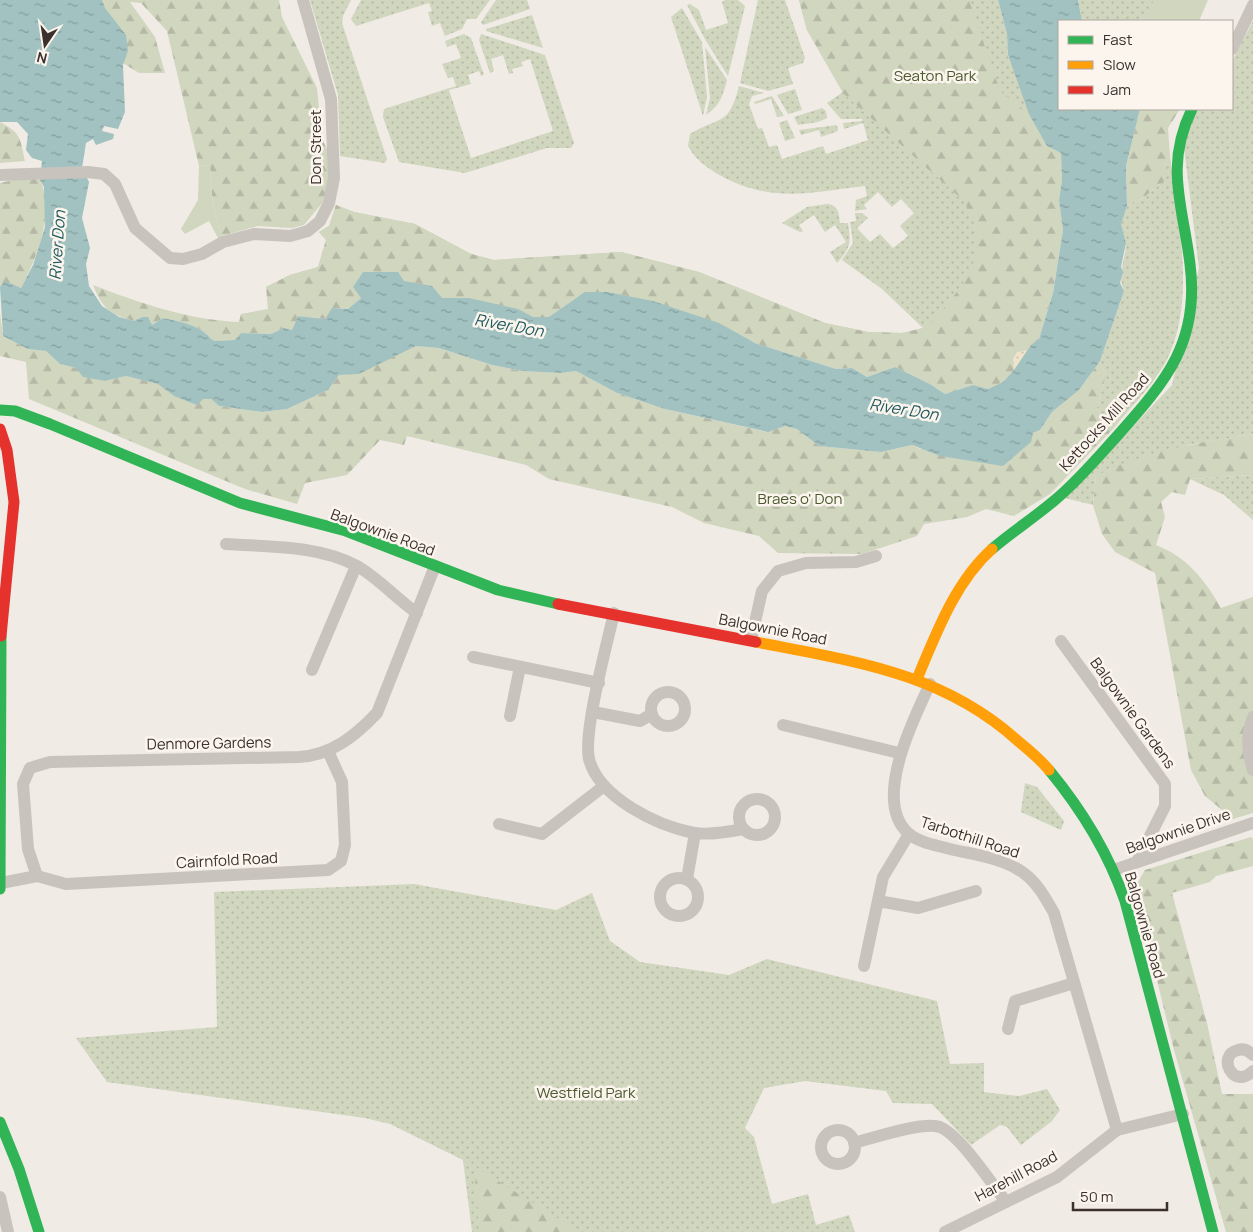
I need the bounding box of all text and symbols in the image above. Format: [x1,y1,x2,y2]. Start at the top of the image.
north arrow [20,20,70,70]
legend [1058,20,1233,110]
text: Fast [1103,29,1132,50]
text: N [35,48,49,69]
text: Slow [1103,54,1136,75]
park label: Seaton Park [894,65,977,86]
text: Jam [1103,79,1131,100]
street label: Don Street [305,110,326,184]
water label: River Don [44,209,70,281]
water label: River Don [473,308,546,342]
street label: Kettocks Mill Road [1054,368,1154,476]
water label: River Don [868,393,941,425]
park label: Braes o' Don [758,488,842,509]
street label: Balgownie Road [328,503,438,561]
street label: Balgownie Road [717,608,829,650]
street label: Balgownie Gardens [1086,653,1181,773]
street label: Denmore Gardens [147,731,272,755]
street label: Balgownie Drive [1123,803,1233,859]
street label: Tarbothill Road [918,811,1022,863]
street label: Cairnfold Road [176,847,278,873]
street label: Balgownie Road [1120,869,1170,981]
park label: Westfield Park [537,1082,636,1103]
street label: Harehill Road [971,1145,1061,1207]
scale bar [1073,1180,1167,1212]
text: 50 m [1080,1186,1114,1207]

